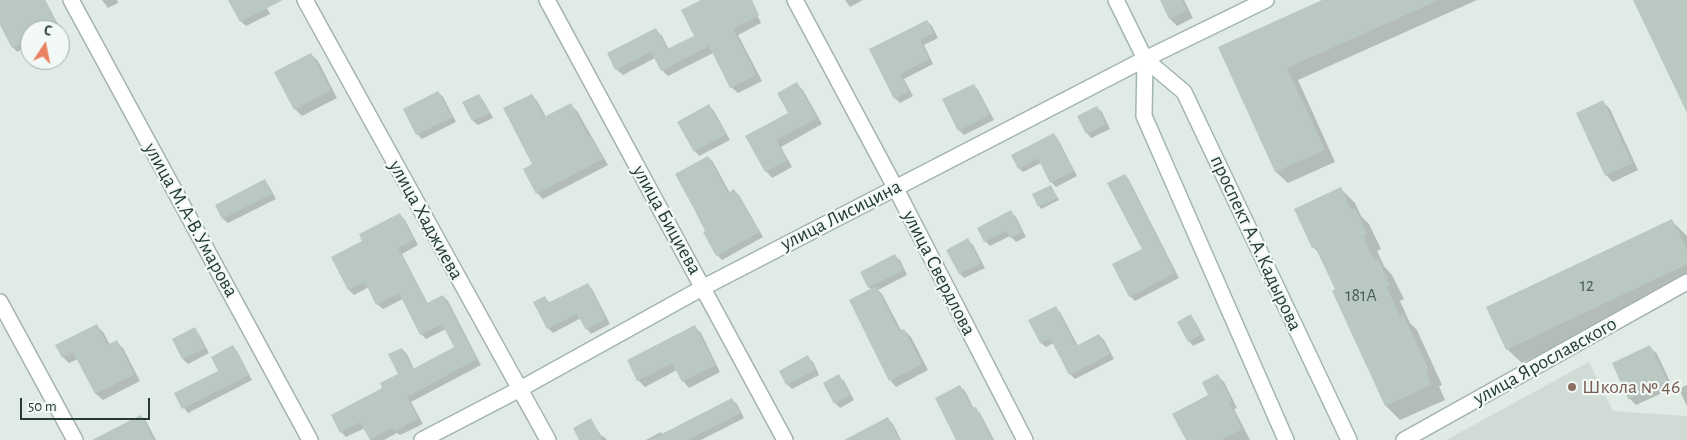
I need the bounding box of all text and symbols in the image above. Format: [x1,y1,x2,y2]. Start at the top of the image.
north arrow [20,20,70,70]
text: С [43,24,53,39]
street label: улица М.А-В.Умарова [139,138,243,302]
street label: проспект А.А.Кадырова [1205,151,1307,335]
street label: улица Хаджиева [383,156,469,284]
street label: улица Бициева [627,161,707,279]
street label: улица Лисицина [777,174,905,256]
street label: улица Свердлова [897,206,981,340]
house number: 12 [1580,275,1594,297]
house number: 181А [1345,285,1377,307]
street label: улица Ярославского [1469,312,1621,410]
place label: Школа № 46 [1582,375,1680,399]
marker: Школа № 46 [1566,381,1578,393]
scale bar [22,388,152,420]
text: 50 m [28,399,57,414]

